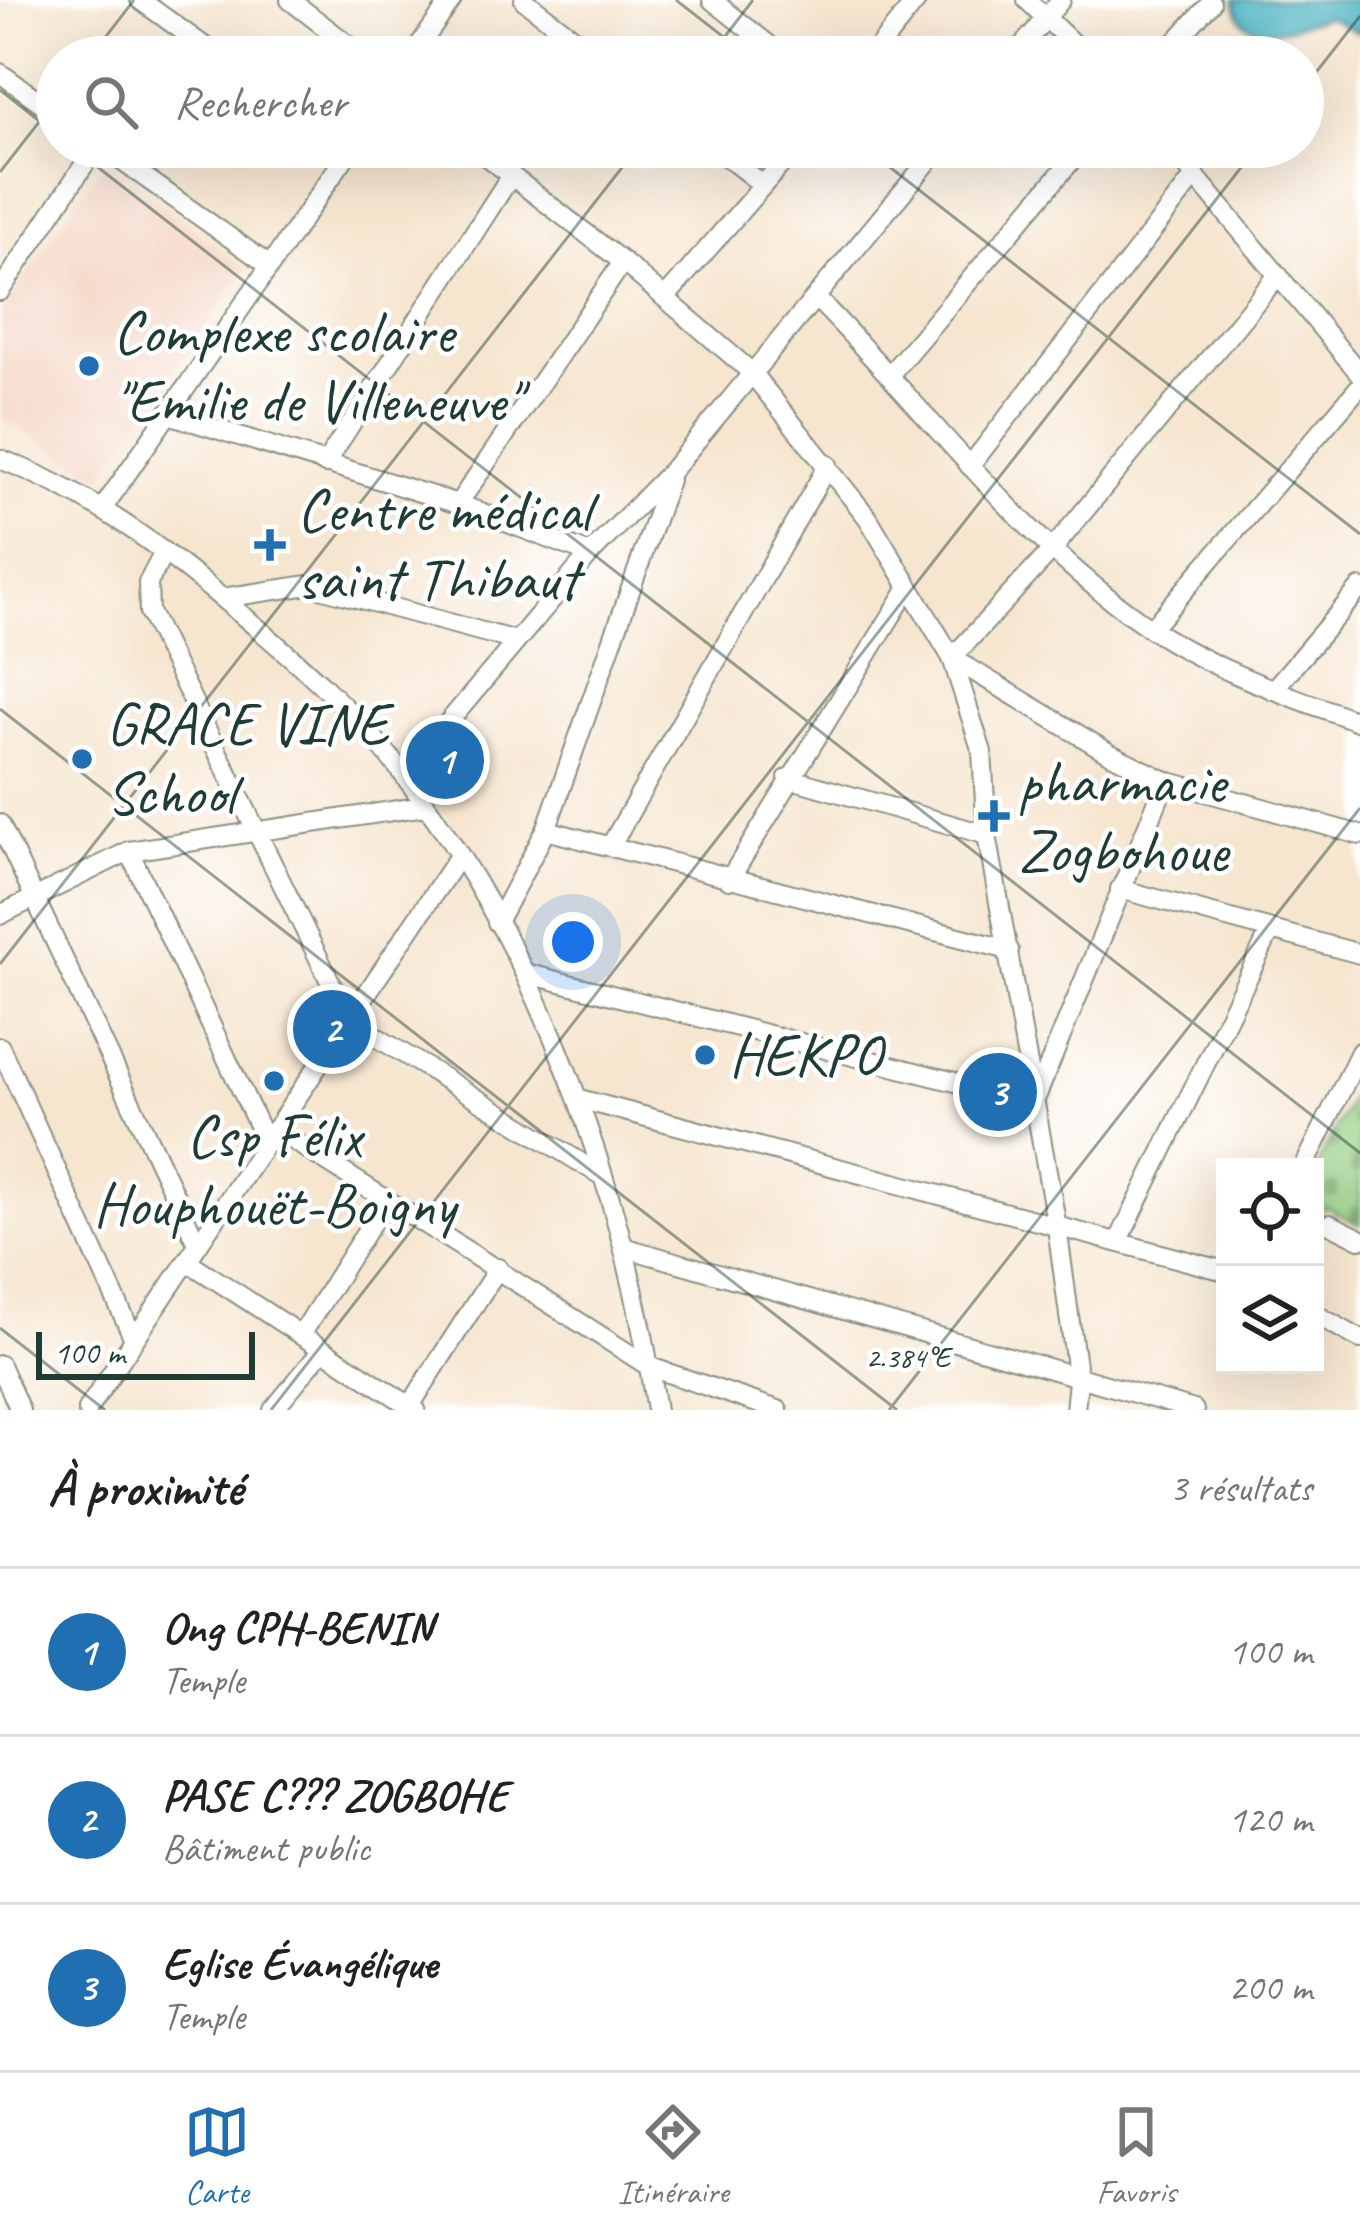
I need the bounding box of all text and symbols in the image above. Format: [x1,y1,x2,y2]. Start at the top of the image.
search box [36,36,1324,168]
icon: search [78,69,144,135]
text: Rechercher [174,74,347,131]
place label: Complexe scolaire "Emilie de Villeneuve" [113,294,531,439]
marker: Complexe scolaire "Emilie de Villeneuve" [76,353,102,379]
place label: Centre médical saint Thibaut [297,472,600,617]
marker: Centre médical saint Thibaut [254,529,286,561]
place label: GRACE VINE School [106,686,395,831]
pin: 1 [406,715,484,805]
place label: pharmacie Zogbohoue [1018,744,1231,889]
marker: GRACE VINE School [69,746,95,772]
marker: pharmacie Zogbohoue [981,803,1007,829]
your location [543,912,603,972]
pin: 2 [293,984,371,1074]
place label: HEKPO [729,1017,886,1093]
marker: HEKPO [692,1042,718,1068]
pin: 3 [959,1047,1037,1137]
marker: Csp Félix Houphouët-Boigny [261,1068,287,1094]
place label: Csp Félix Houphouët-Boigny [93,1098,459,1243]
map controls [1216,1158,1324,1374]
button: locate [1216,1158,1324,1266]
button: layers [1216,1266,1324,1374]
scale bar [36,1326,255,1379]
text: 100 m [54,1332,125,1374]
text: 2.384°E [866,1338,954,1376]
text: À proximité [48,1456,242,1520]
text: 3 résultats [1169,1464,1312,1513]
text: Ong CPH-BENIN [162,1599,433,1656]
text: 1 [78,1627,96,1676]
text: 100 m [1228,1627,1312,1676]
text: Temple [162,1656,245,1705]
text: PASE C??? ZOGBOHE [162,1767,508,1824]
text: 2 [78,1795,96,1844]
text: 120 m [1228,1795,1312,1844]
text: Bâtiment public [162,1824,370,1873]
text: Eglise Évangélique [162,1935,437,1992]
text: 3 [78,1963,96,2012]
text: 200 m [1228,1963,1312,2012]
text: Temple [162,1992,245,2041]
tab: Carte [184,2099,250,2213]
tab: Itinéraire [618,2099,729,2213]
tab: Favoris [1097,2099,1176,2213]

